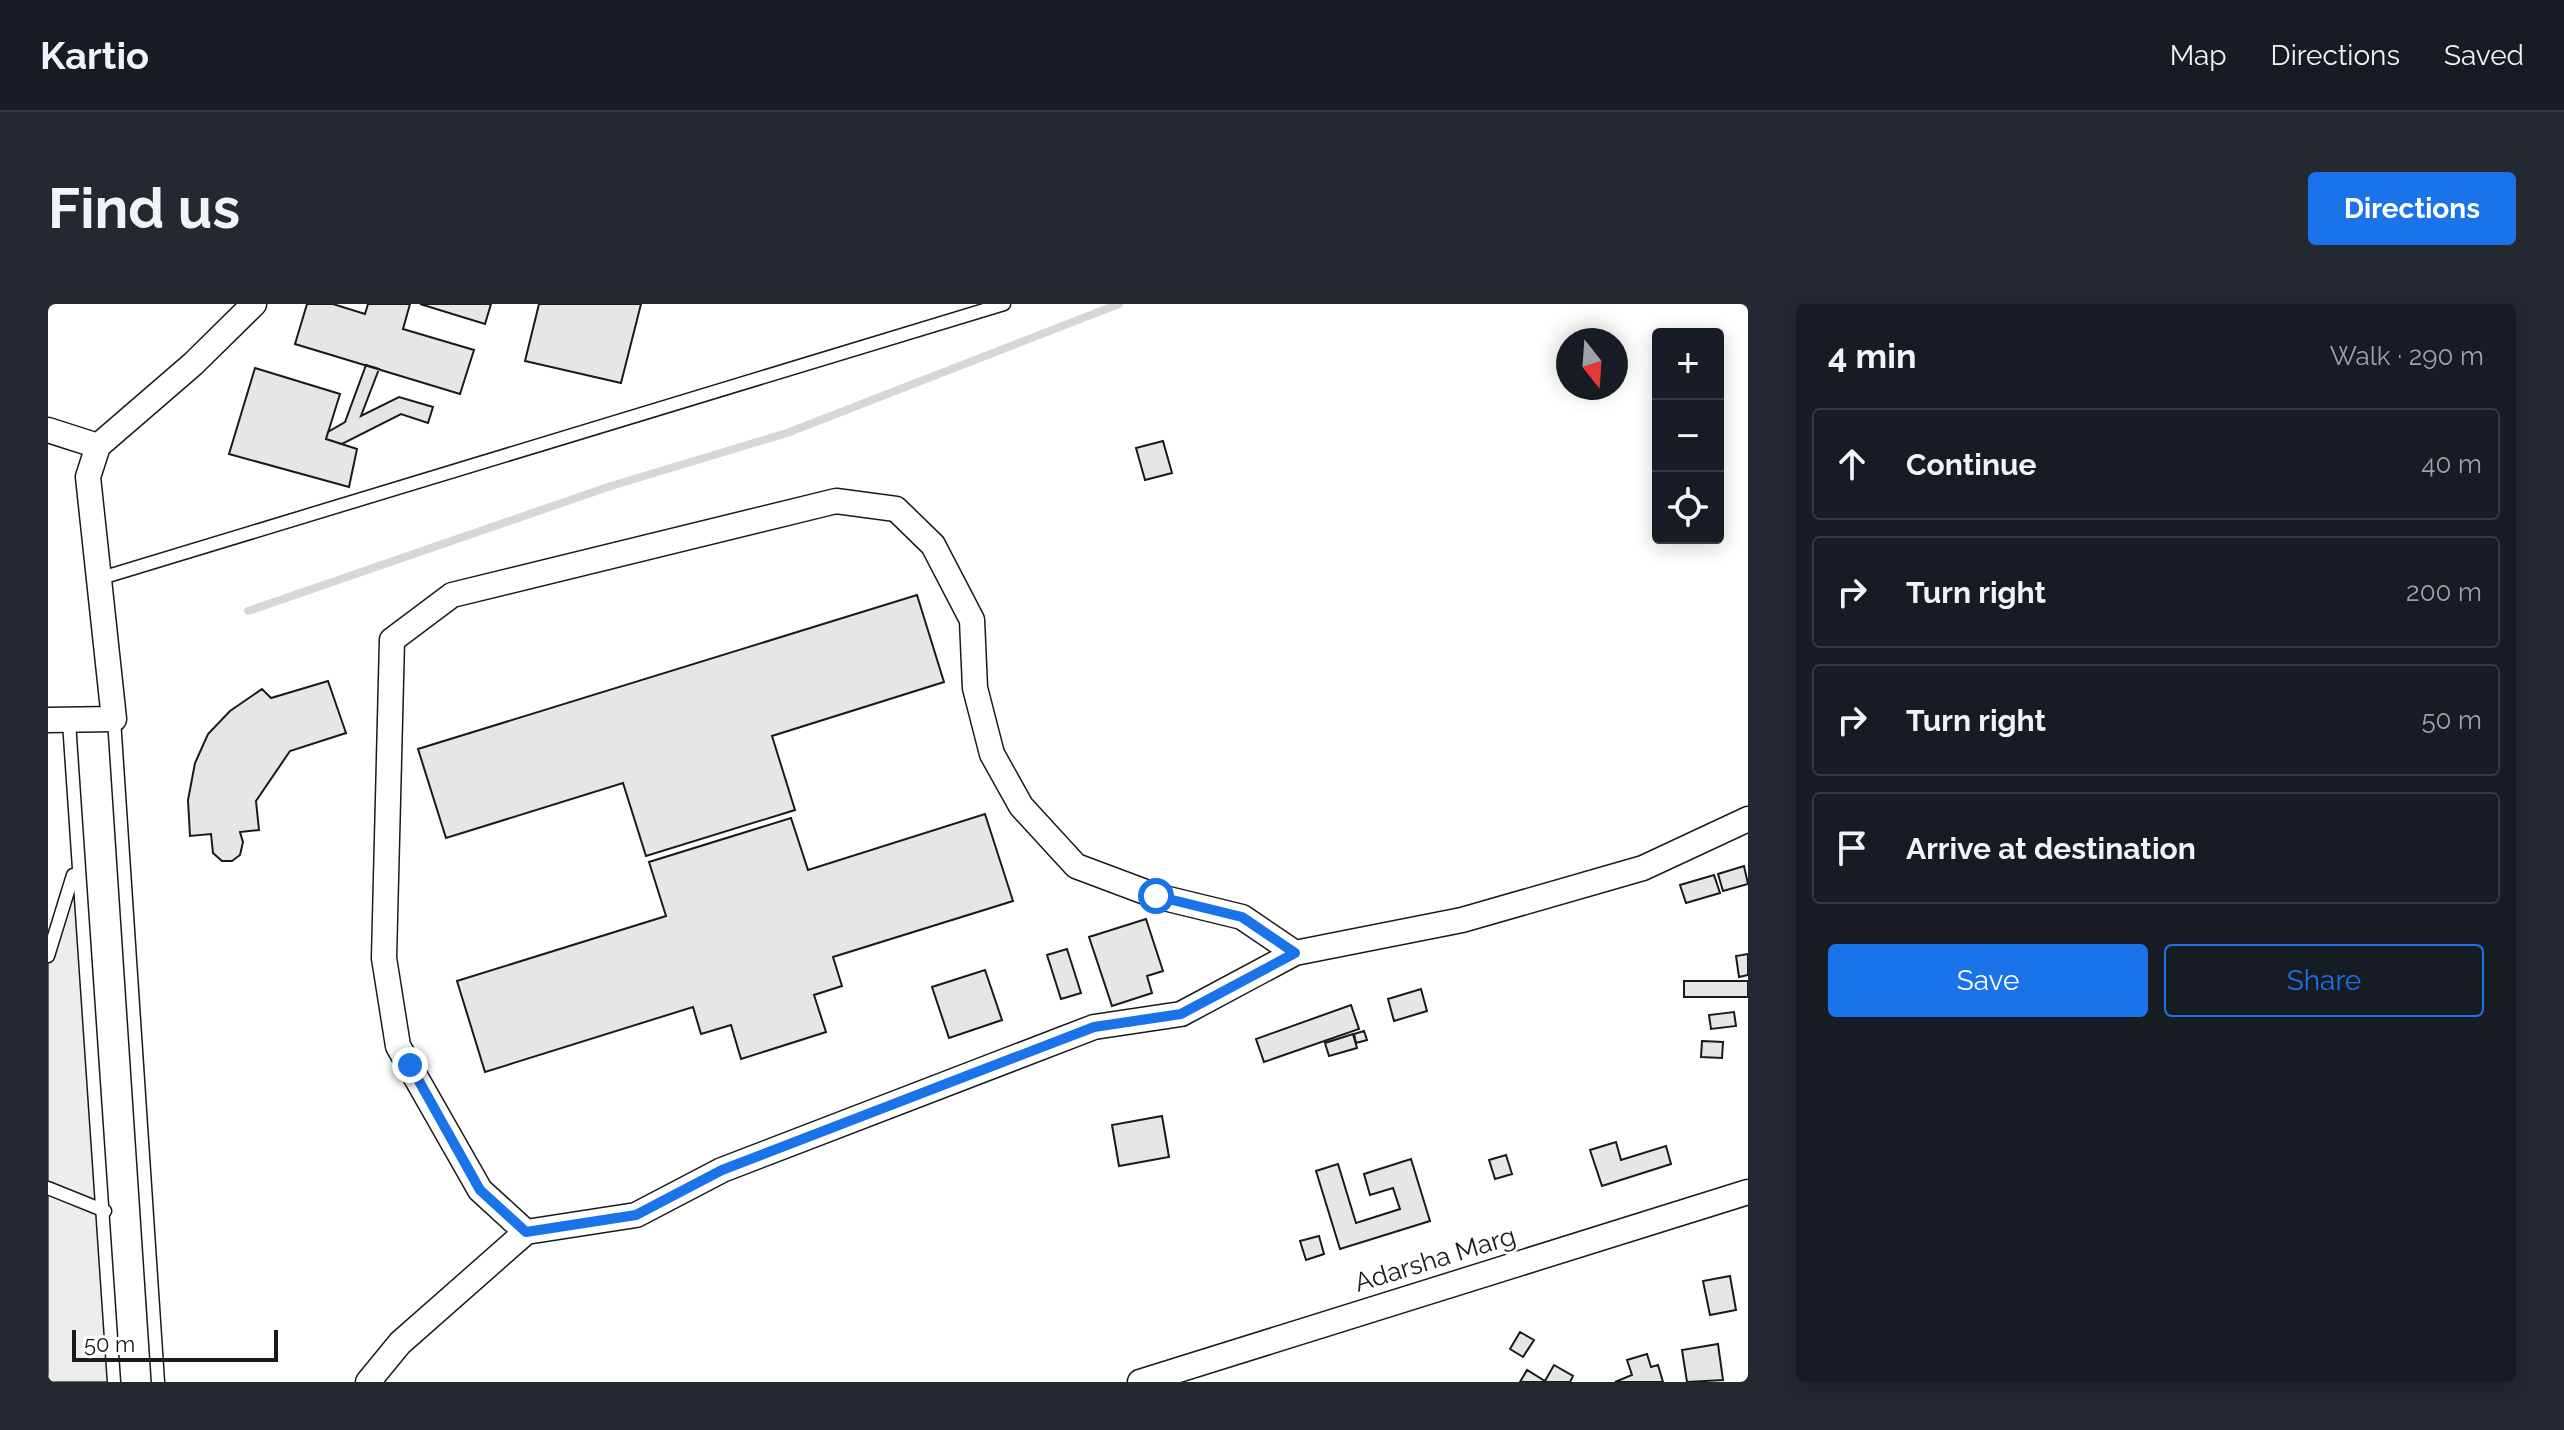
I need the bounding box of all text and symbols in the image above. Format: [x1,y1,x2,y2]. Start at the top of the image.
text: Kartio [40,33,149,78]
text: Map [2170,39,2227,72]
text: Directions [2271,39,2400,72]
text: Saved [2444,39,2524,72]
button: Directions [2308,172,2516,245]
text: Find us [48,175,240,241]
north arrow [1556,328,1628,400]
map controls [1652,328,1724,544]
button: + [1652,328,1724,400]
text: 4 min [1828,336,1916,376]
text: Walk · 290 m [2330,341,2484,371]
button: − [1652,400,1724,472]
icon: ahead [1830,442,1874,486]
text: Continue [1906,447,2037,482]
text: 40 m [2421,449,2482,479]
button: locate [1652,472,1724,544]
icon: right [1830,570,1874,614]
text: Turn right [1906,575,2046,610]
text: 200 m [2406,577,2482,607]
icon: right [1830,698,1874,742]
text: Turn right [1906,703,2046,738]
text: 50 m [2421,705,2482,735]
icon: arrive [1830,826,1874,870]
text: Arrive at destination [1906,831,2196,866]
route start [1138,878,1174,914]
button: Save [1828,944,2148,1017]
button: Share [2164,944,2484,1017]
route end [392,1047,428,1083]
street label: Adarsha Marg [1351,1220,1519,1298]
scale bar [72,1326,278,1362]
text: 50 m [84,1331,135,1357]

